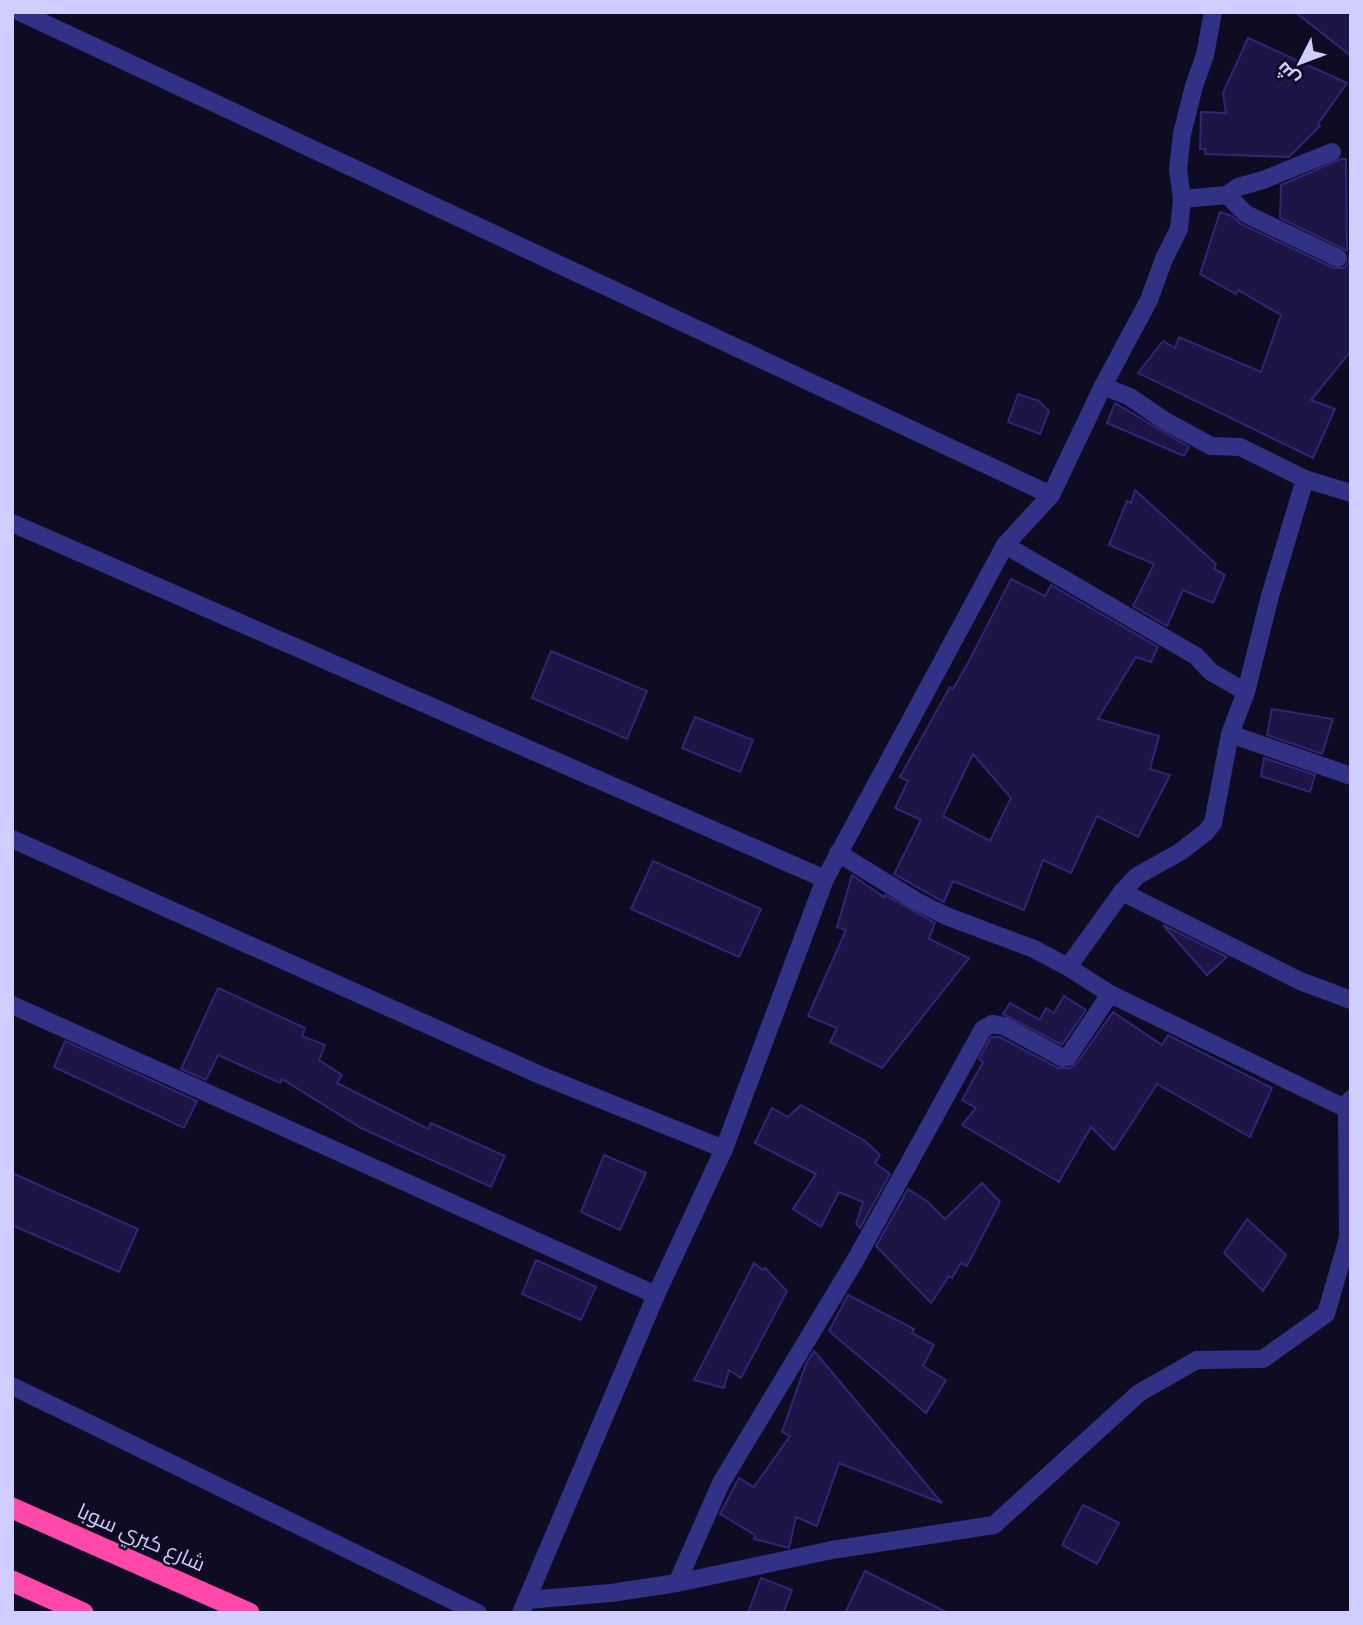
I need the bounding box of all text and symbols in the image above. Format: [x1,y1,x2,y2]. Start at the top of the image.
north arrow [1265,28,1335,98]
text: ش [1272,57,1304,90]
street label: شارع كبري سوبا [72,1499,209,1580]

